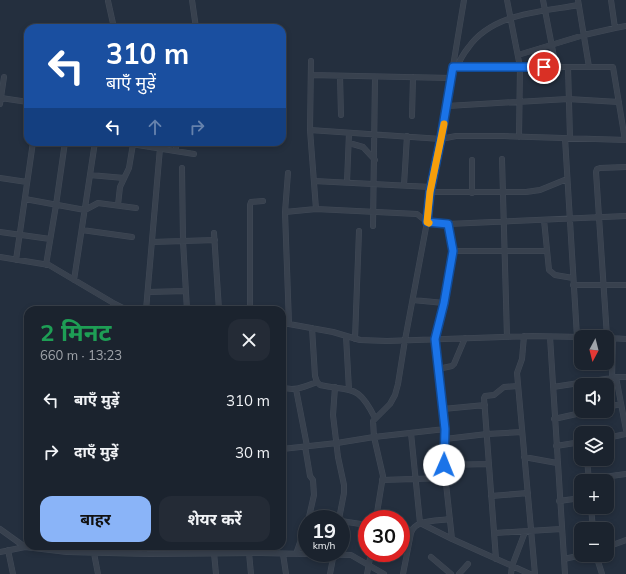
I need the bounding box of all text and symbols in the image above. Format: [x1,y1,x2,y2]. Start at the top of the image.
text: 310 m [106,36,189,71]
icon: left [40,40,92,92]
pin [527,50,561,84]
icon: arrive [533,56,555,78]
text: बाएँ मुड़ें [106,71,156,94]
icon: left [102,116,124,138]
icon: ahead [144,116,166,138]
icon: right [186,116,208,138]
text: 2 मिनट [40,317,111,347]
button: close [228,319,270,361]
north arrow [574,330,614,370]
map controls [574,330,614,562]
text: 660 m · 13:23 [40,347,122,363]
button: sound [574,378,614,418]
icon: left [40,389,62,411]
text: बाएँ मुड़ें [74,390,119,409]
text: 310 m [226,391,270,410]
button: layers [574,426,614,466]
icon: right [40,441,62,463]
text: दाएँ मुड़ें [74,442,118,461]
text: 30 m [235,443,270,462]
position arrow [423,444,465,486]
button: + [574,474,614,514]
button: बाहर [40,496,151,542]
button: शेयर करें [159,496,270,542]
speed limit sign: 30 [358,510,410,562]
text: 19 [312,518,336,543]
button: − [574,522,614,562]
text: km/h [313,539,335,552]

